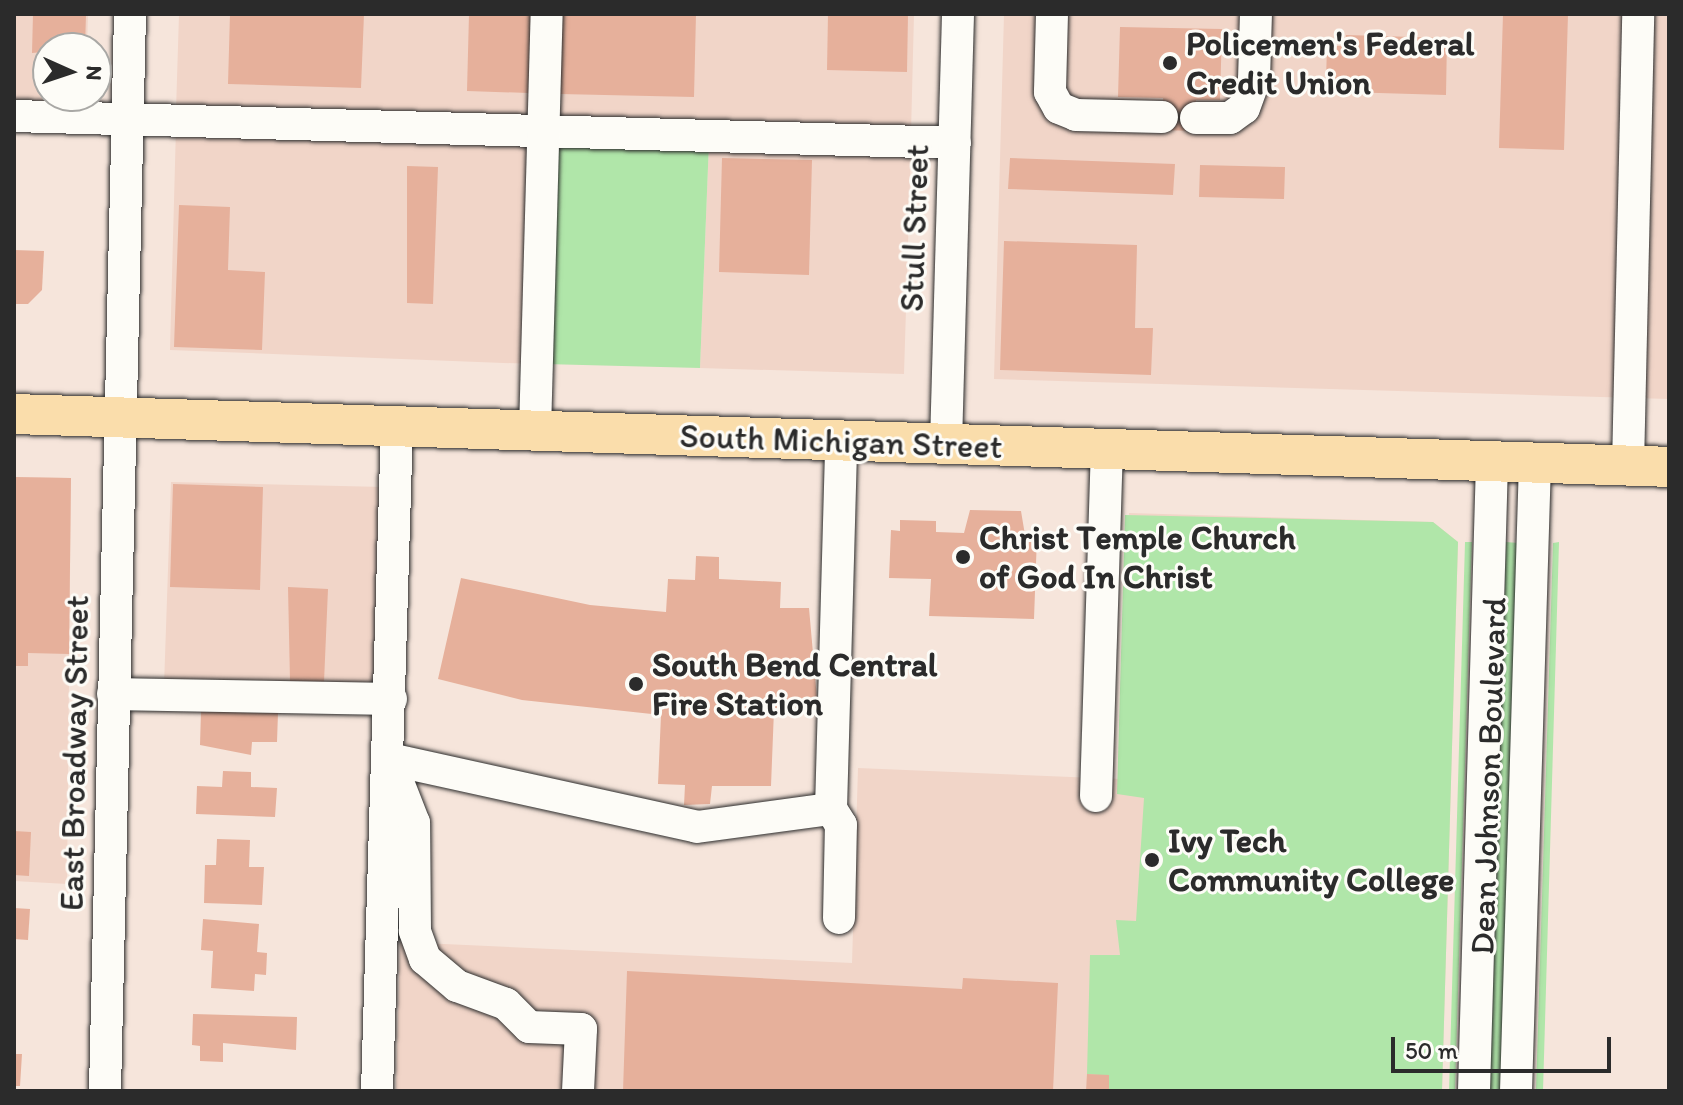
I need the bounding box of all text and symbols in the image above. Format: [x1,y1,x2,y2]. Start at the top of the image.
place label: Policemen's Federal Credit Union [1186,23,1473,102]
north arrow [32,32,112,112]
marker: Policemen's Federal Credit Union [1161,54,1179,72]
text: N [81,65,108,81]
street label: Stull Street [891,144,937,312]
street label: South Michigan Street [679,415,1003,467]
place label: Christ Temple Church of God In Christ [979,517,1293,596]
marker: Christ Temple Church of God In Christ [954,548,972,566]
street label: Dean Johnson Boulevard [1461,595,1515,957]
street label: East Broadway Street [51,596,97,910]
place label: South Bend Central Fire Station [652,644,938,724]
marker: South Bend Central Fire Station [627,675,645,693]
place label: Ivy Tech Community College [1168,820,1455,900]
marker: Ivy Tech Community College [1143,851,1161,869]
scale bar [1395,1021,1615,1071]
text: 50 m [1405,1036,1458,1065]

